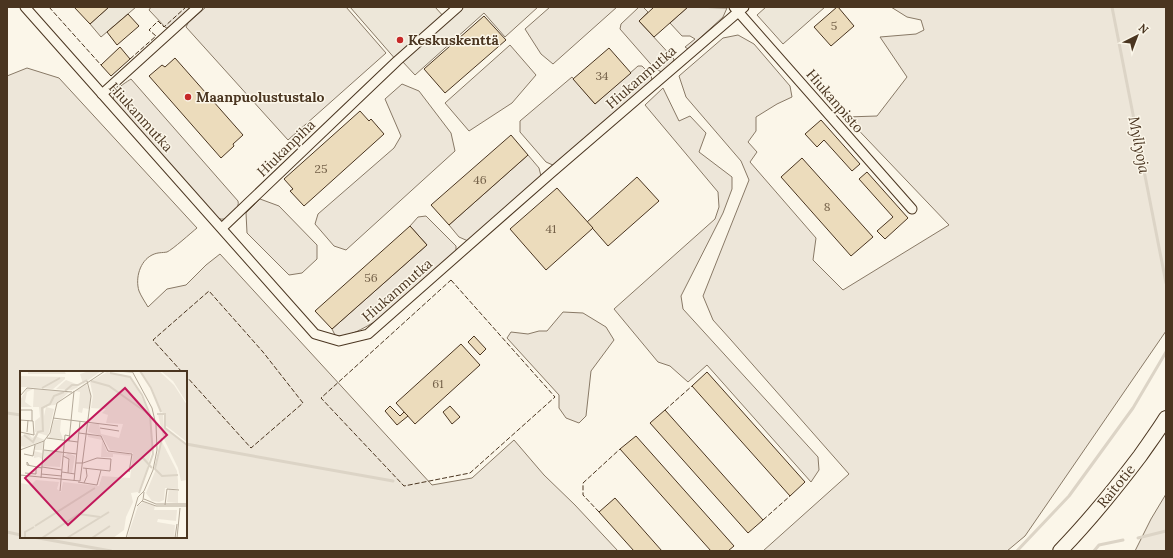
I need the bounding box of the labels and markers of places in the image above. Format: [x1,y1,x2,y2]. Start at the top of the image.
place label: Keskuskenttä [408,31,500,49]
marker: Keskuskenttä [395,35,405,45]
place label: Maanpuolustustalo [196,88,324,106]
marker: Maanpuolustustalo [183,92,193,102]

